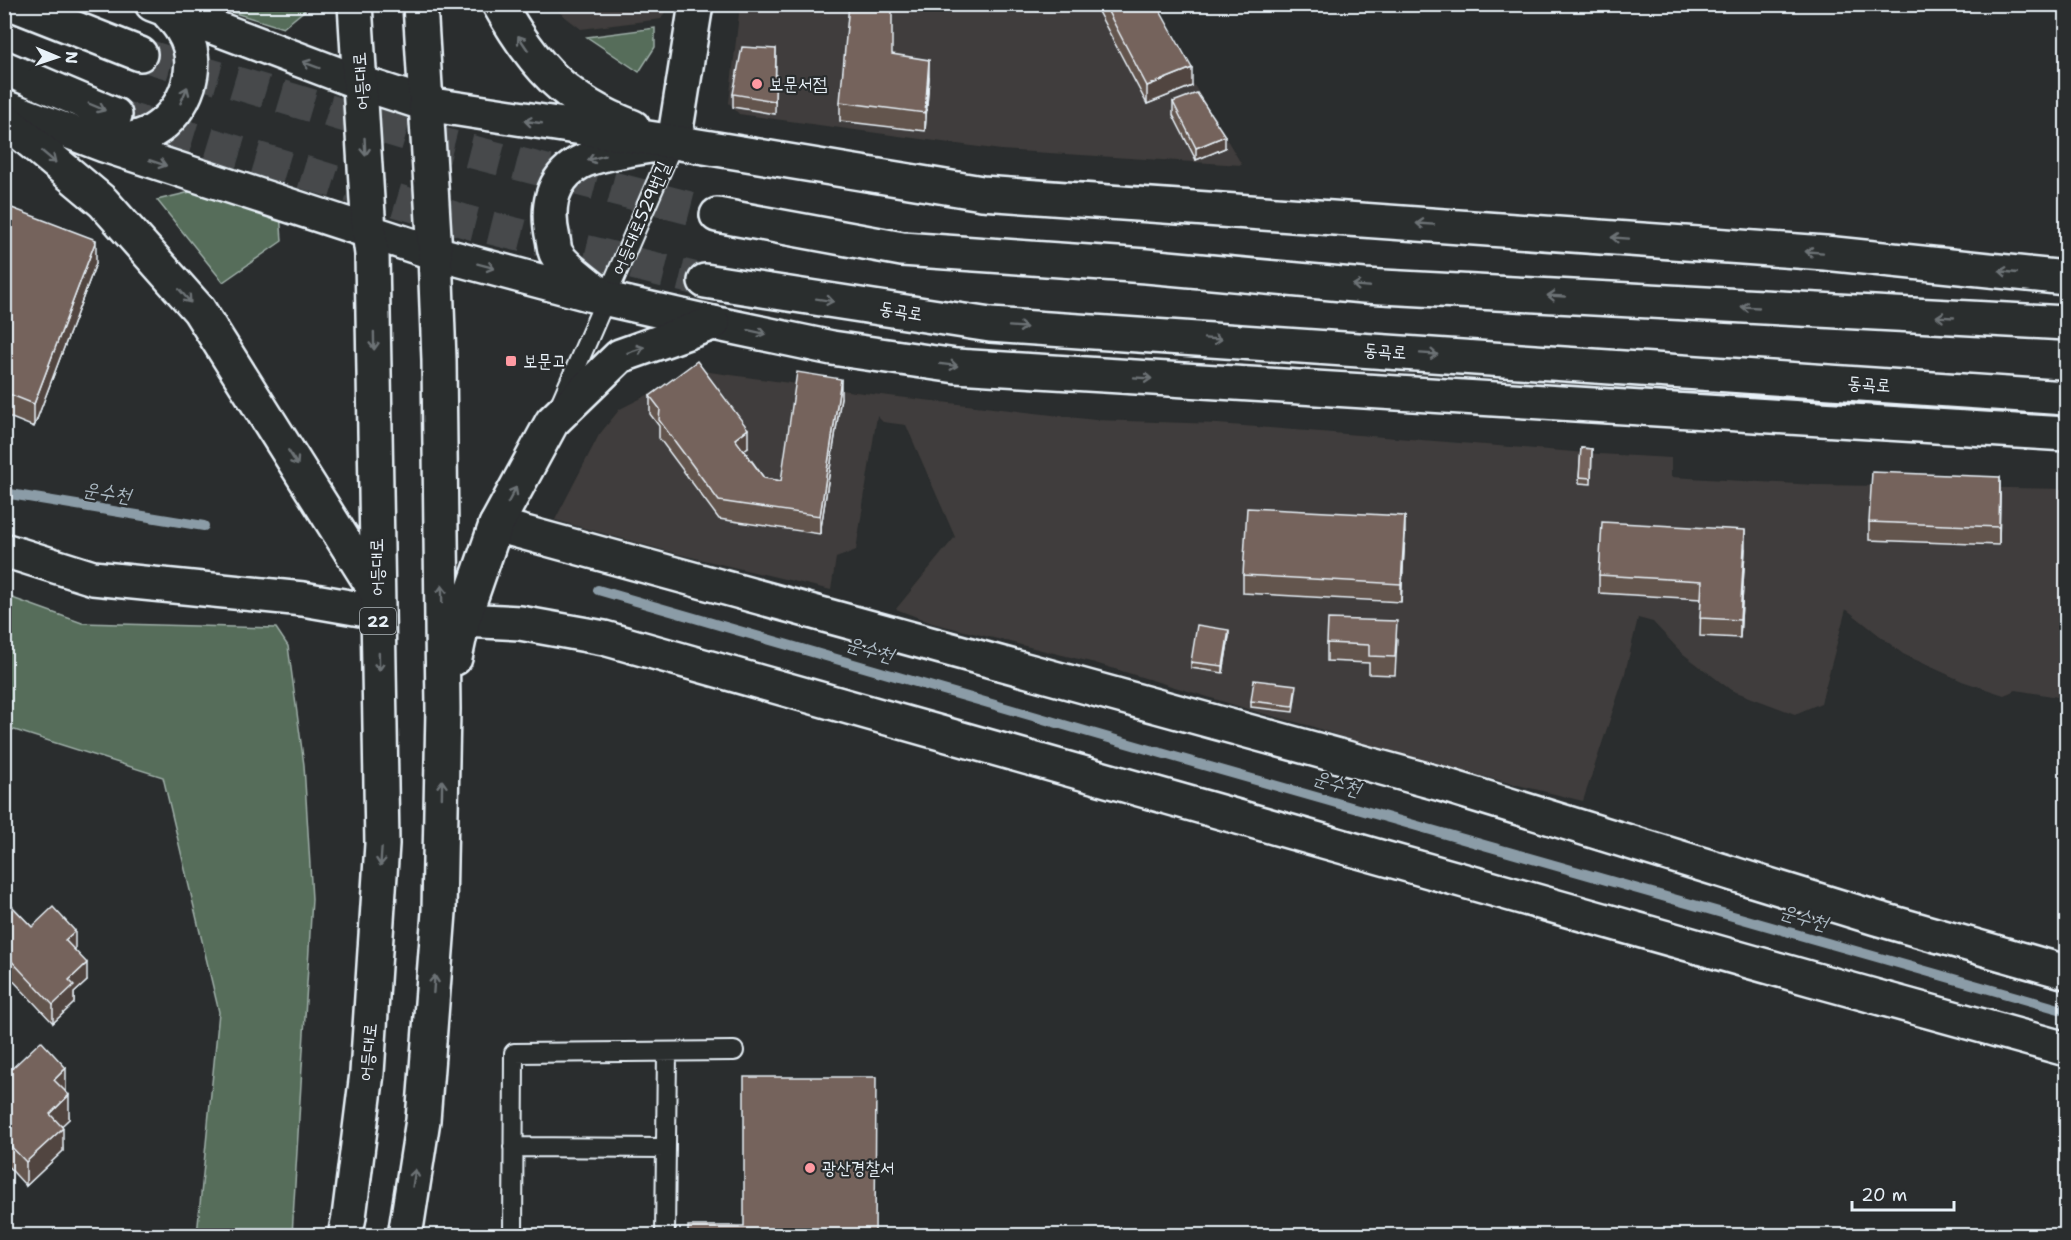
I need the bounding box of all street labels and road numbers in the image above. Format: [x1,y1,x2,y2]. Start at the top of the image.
street label: 어등대로 [347,51,375,111]
street label: 어등대로529번길 [606,157,676,278]
street label: 동곡로 [878,296,924,326]
street label: 동곡로 [1362,338,1408,364]
street label: 동곡로 [1846,371,1892,397]
street label: 어등대로 [364,538,390,596]
road number: 22 [360,608,396,634]
street label: 어등대로 [354,1022,382,1082]

